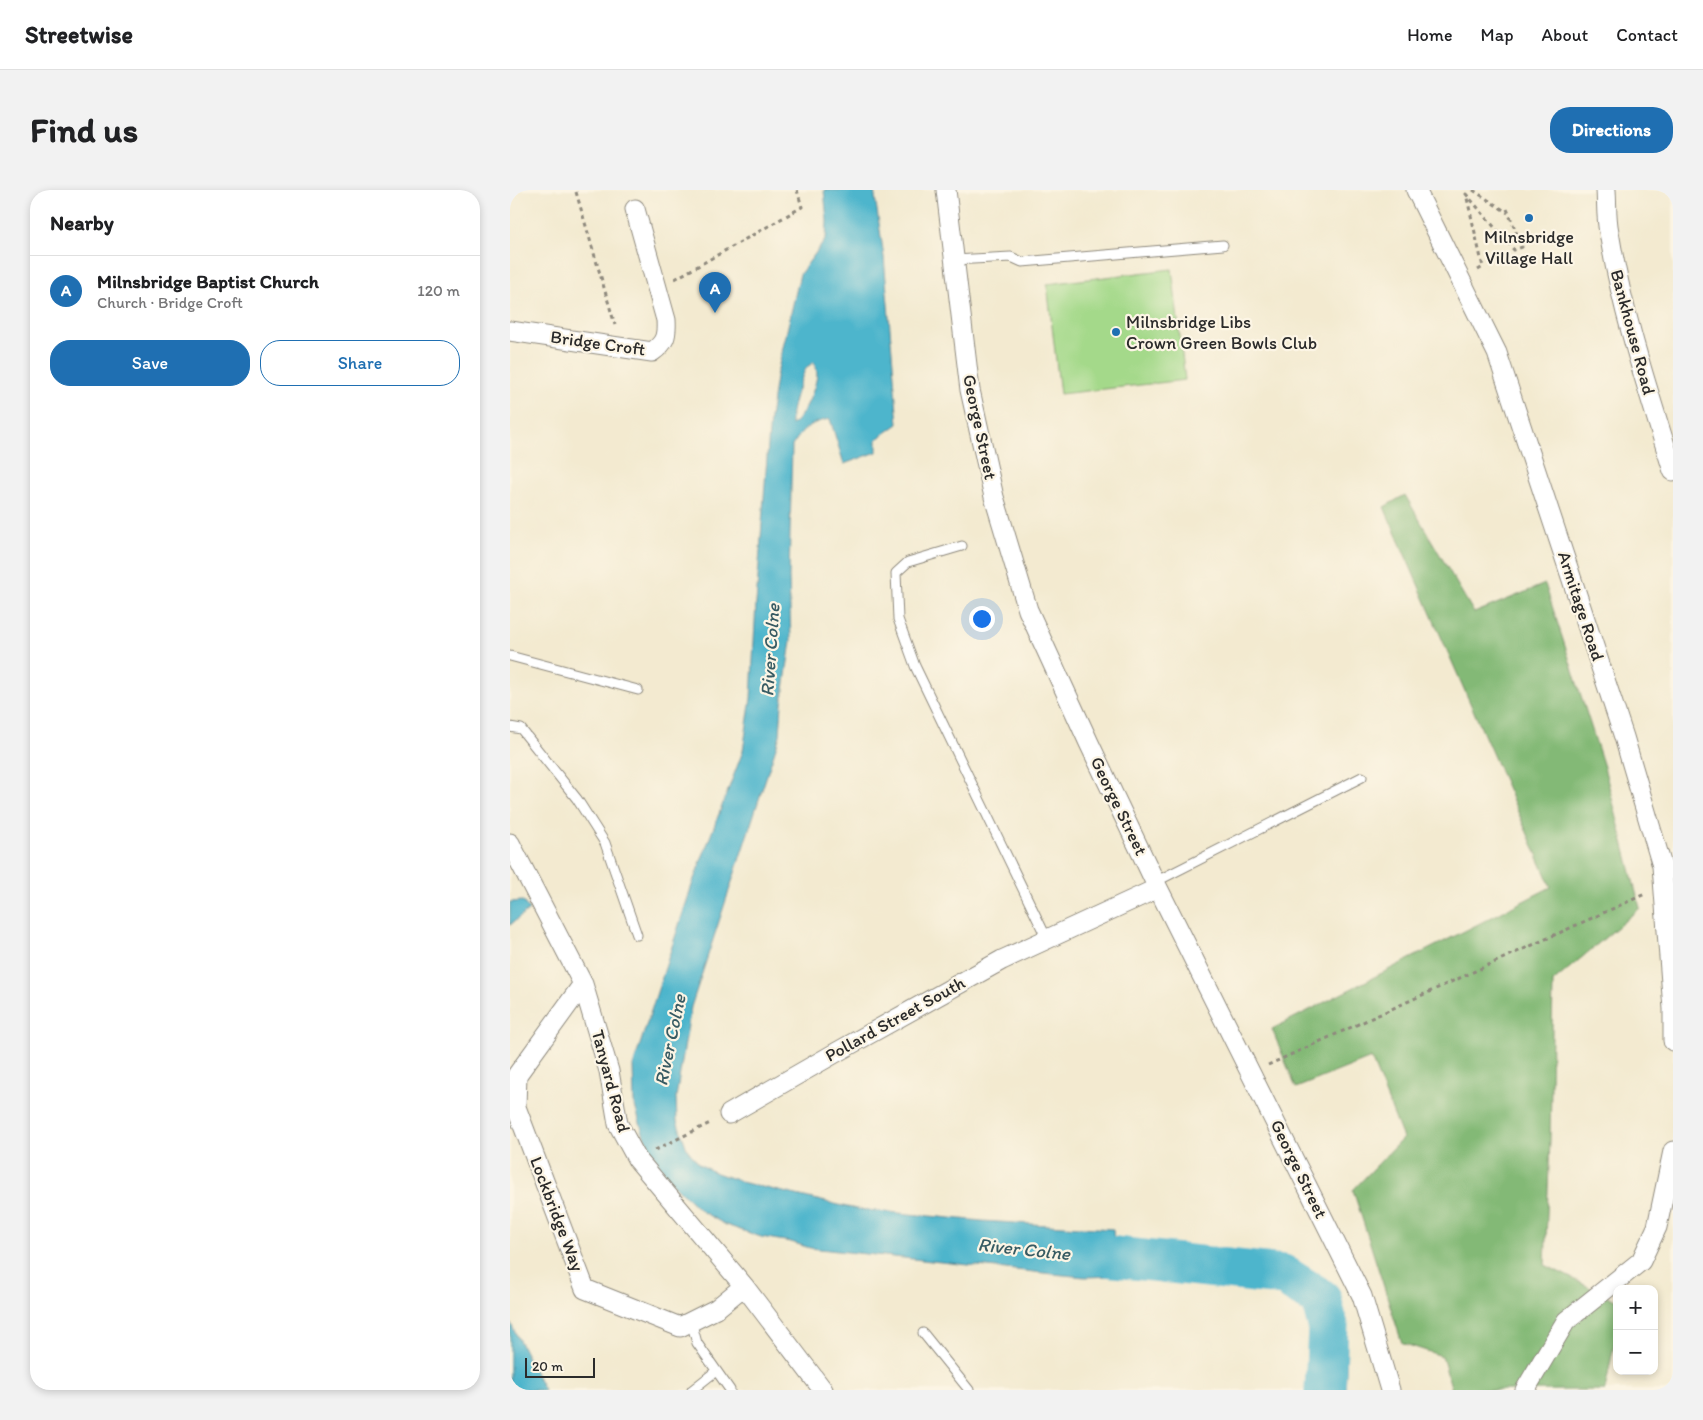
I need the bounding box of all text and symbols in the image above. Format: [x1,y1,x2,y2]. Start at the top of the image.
text: Streetwise [25,20,133,49]
text: Home [1407,24,1453,46]
text: Map [1481,24,1514,46]
text: About [1542,24,1588,46]
text: Contact [1616,24,1678,46]
button: Directions [1550,107,1673,153]
text: Find us [30,109,138,151]
text: Nearby [50,210,114,235]
marker: Milnsbridge Village Hall [1523,212,1535,224]
place label: Milnsbridge Village Hall [1484,226,1574,269]
street label: Bankhouse Road [1606,267,1660,397]
text: Milnsbridge Baptist Church [97,270,319,293]
pin: A [699,272,731,313]
text: A [61,281,71,300]
text: 120 m [417,281,460,300]
text: Church · Bridge Croft [97,293,243,312]
place label: Milnsbridge Libs Crown Green Bowls Club [1126,311,1317,354]
street label: Bridge Croft [549,325,647,361]
marker: Milnsbridge Libs Crown Green Bowls Club [1110,326,1122,338]
button: Save [50,340,250,386]
button: Share [260,340,460,386]
street label: George Street [958,372,1002,482]
street label: Armitage Road [1553,548,1609,664]
water label: River Colne [755,602,785,697]
your location [969,606,995,632]
street label: George Street [1086,753,1152,859]
street label: Pollard Street South [821,971,969,1067]
water label: River Colne [649,991,691,1088]
street label: Tanyard Road [587,1027,635,1135]
street label: George Street [1266,1116,1332,1222]
street label: Lockbridge Way [525,1154,589,1275]
water label: River Colne [977,1233,1072,1265]
map controls [1613,1285,1658,1375]
button: + [1613,1285,1658,1330]
button: − [1613,1330,1658,1375]
scale bar [525,1355,595,1378]
text: 20 m [532,1358,563,1375]

